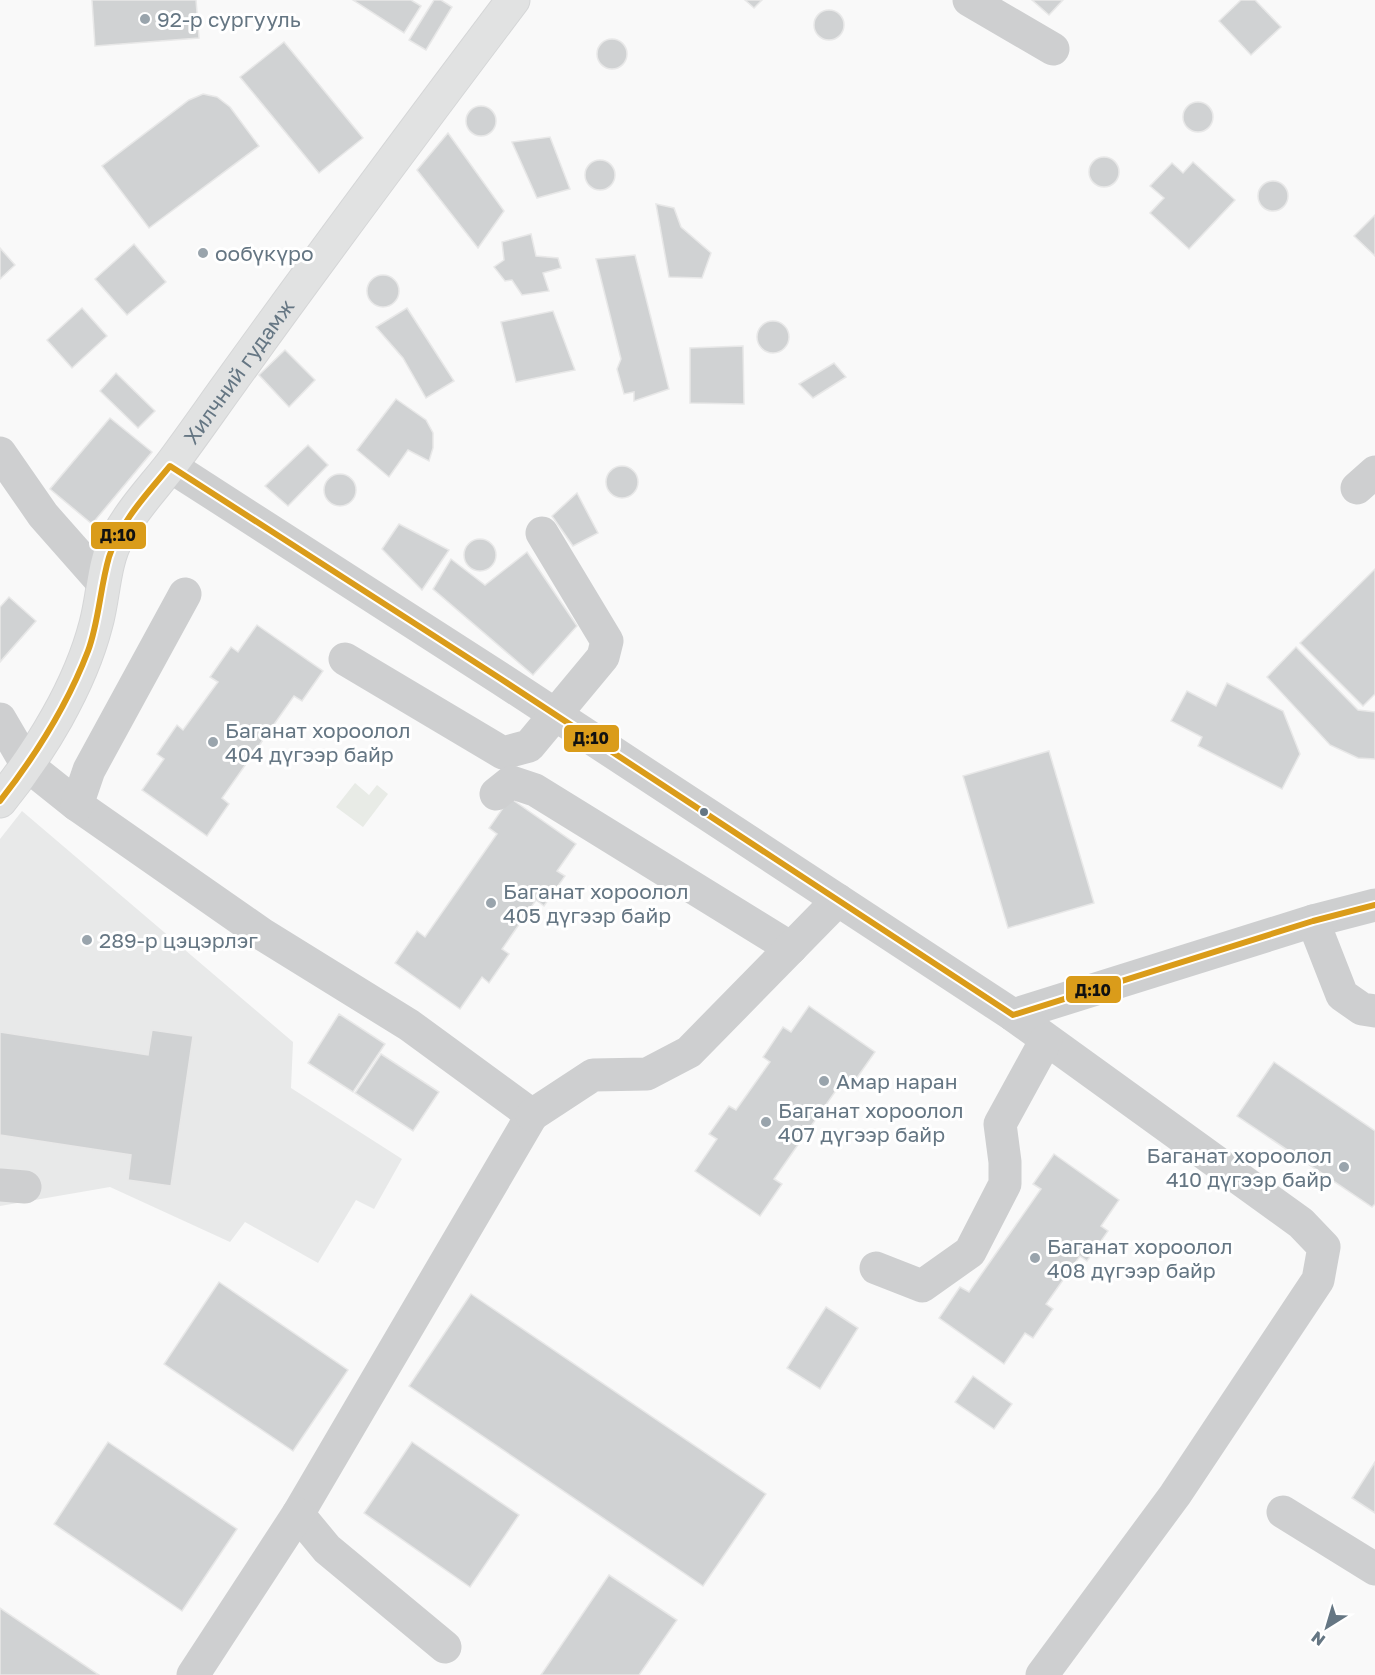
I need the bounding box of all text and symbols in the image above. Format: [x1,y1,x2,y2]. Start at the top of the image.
place label: 92-р сургууль [157,6,301,32]
marker: 92-р сургууль [138,12,152,26]
place label: ообүкүро [215,240,314,266]
marker: ообүкүро [196,246,210,260]
street label: Хилчний гудамж [178,294,299,449]
line badge: Д:10 [90,521,147,550]
text: Д:10 [100,525,136,545]
place label: Баганат хороолол 404 дүгээр байр [225,717,411,767]
line badge: Д:10 [563,724,620,753]
text: Д:10 [573,728,609,748]
marker: Баганат хороолол 404 дүгээр байр [206,735,220,749]
unlabelled marker [698,806,710,818]
place label: Баганат хороолол 405 дүгээр байр [503,878,689,928]
marker: Баганат хороолол 405 дүгээр байр [484,896,498,910]
place label: 289-р цэцэрлэг [99,927,258,953]
marker: 289-р цэцэрлэг [80,933,94,947]
line badge: Д:10 [1065,975,1122,1004]
text: Д:10 [1075,980,1111,1000]
place label: Амар наран [836,1068,958,1094]
marker: Амар наран [817,1074,831,1088]
place label: Баганат хороолол 407 дүгээр байр [778,1097,964,1147]
marker: Баганат хороолол 407 дүгээр байр [759,1115,773,1129]
place label: Баганат хороолол 410 дүгээр байр [1146,1142,1332,1192]
marker: Баганат хороолол 410 дүгээр байр [1337,1160,1351,1174]
place label: Баганат хороолол 408 дүгээр байр [1047,1233,1233,1283]
marker: Баганат хороолол 408 дүгээр байр [1028,1251,1042,1265]
north arrow [1297,1597,1357,1657]
text: N [1307,1627,1329,1651]

